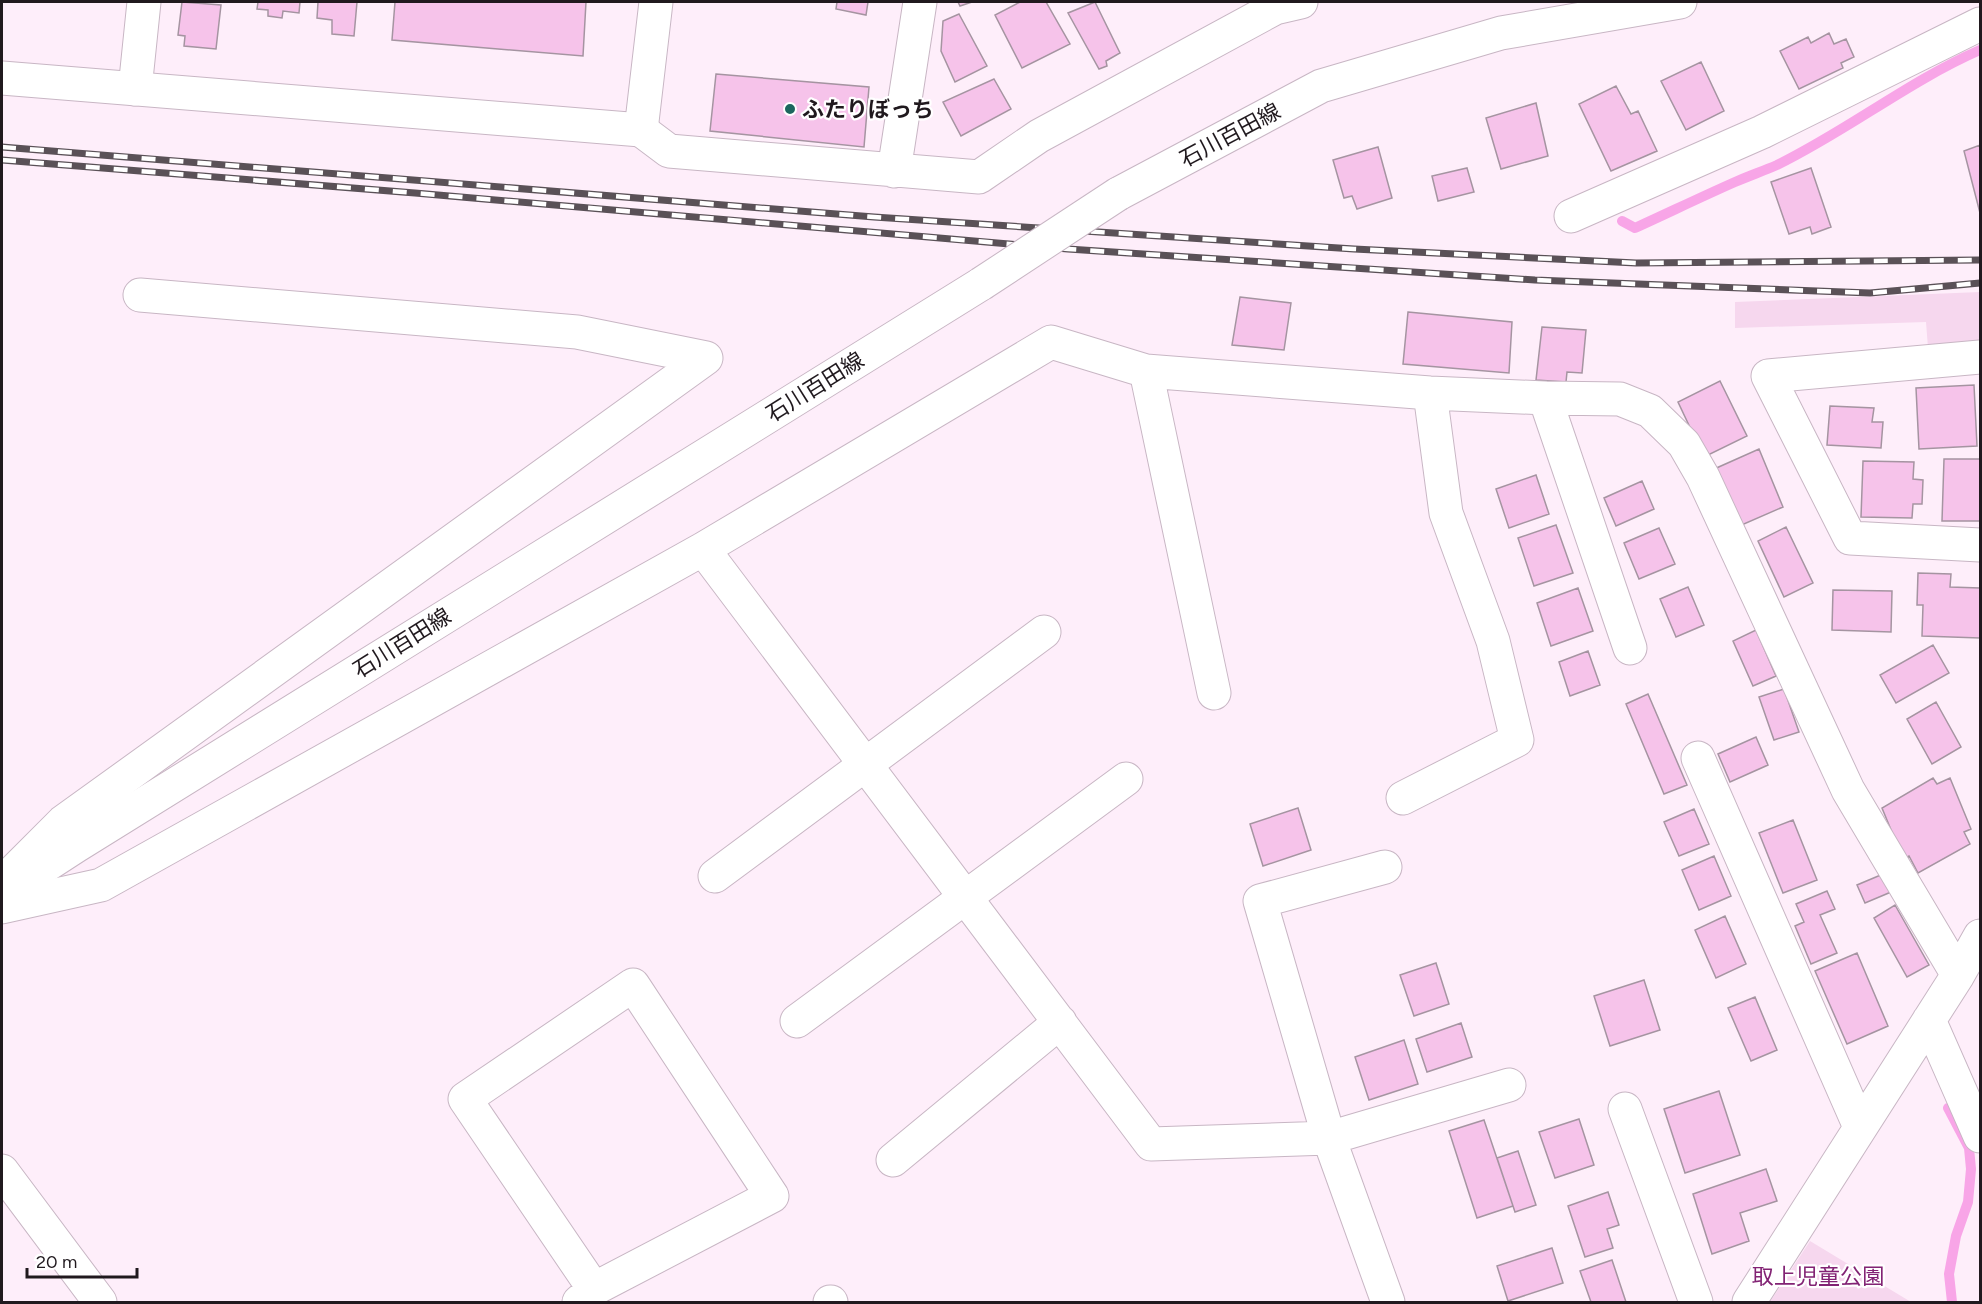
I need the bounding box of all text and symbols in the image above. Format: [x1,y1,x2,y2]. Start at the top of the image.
place label: ふたりぼっち [802,96,934,123]
street label: 石川百田線 [1175,97,1285,173]
marker: ふたりぼっち [783,102,797,116]
street label: 石川百田線 [761,346,869,428]
street label: 石川百田線 [348,602,456,684]
scale bar [27,1241,136,1279]
text: 20 m [36,1251,77,1273]
park label: 取上児童公園 [1752,1263,1884,1290]

